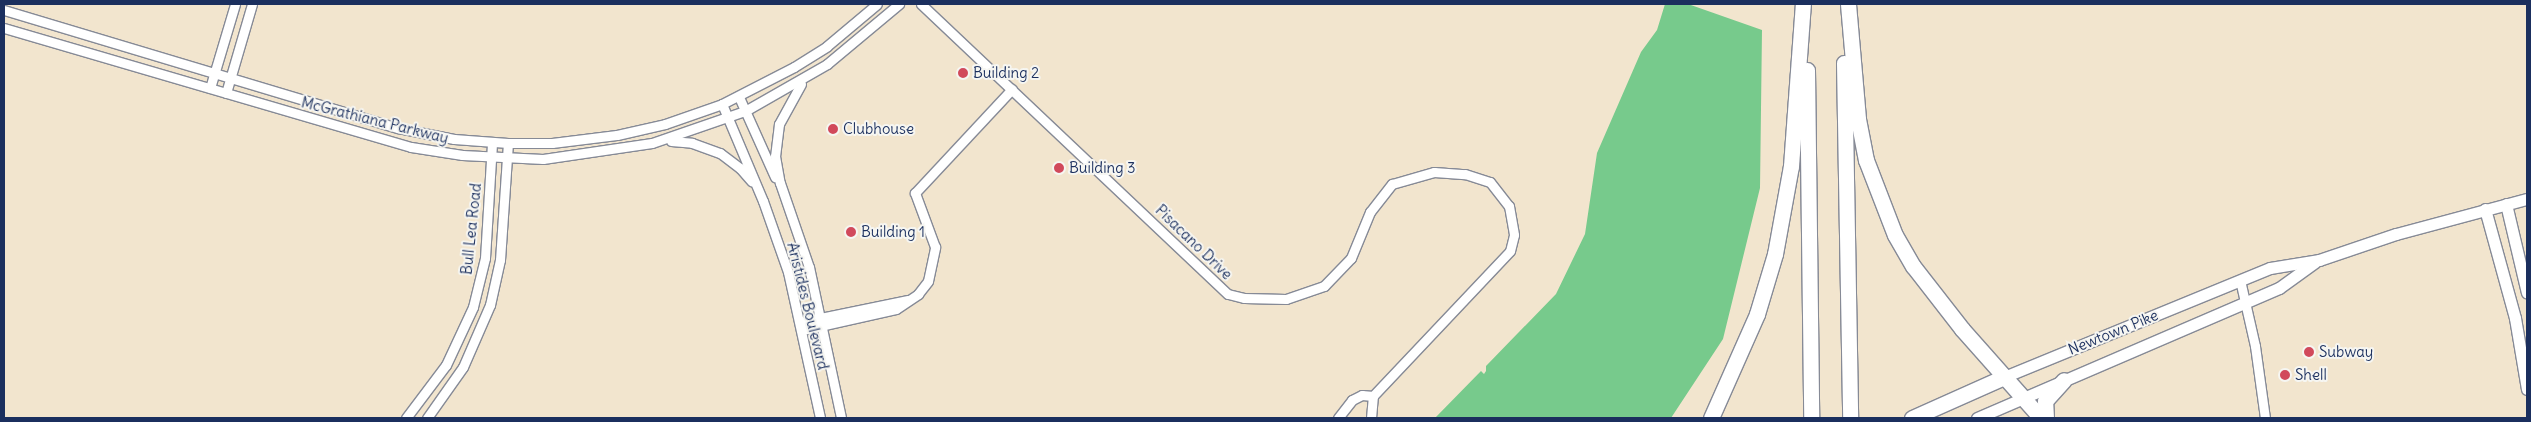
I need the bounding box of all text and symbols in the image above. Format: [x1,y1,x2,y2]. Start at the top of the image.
place label: Building 2 [973,64,1039,82]
marker: Building 2 [957,67,969,79]
street label: McGrathiana Parkway [300,93,450,147]
place label: Clubhouse [843,120,914,138]
marker: Clubhouse [827,123,839,135]
place label: Building 3 [1069,159,1136,177]
marker: Building 3 [1053,162,1065,174]
street label: Bull Lea Road [457,182,485,276]
street label: Pisacano Drive [1152,201,1236,283]
place label: Building 1 [861,223,925,241]
marker: Building 1 [845,226,857,238]
street label: Aristides Boulevard [783,240,833,372]
street label: Newtown Pike [2065,306,2161,358]
place label: Subway [2319,343,2373,361]
marker: Subway [2303,346,2315,358]
place label: Shell [2295,366,2327,384]
marker: Shell [2279,369,2291,381]

